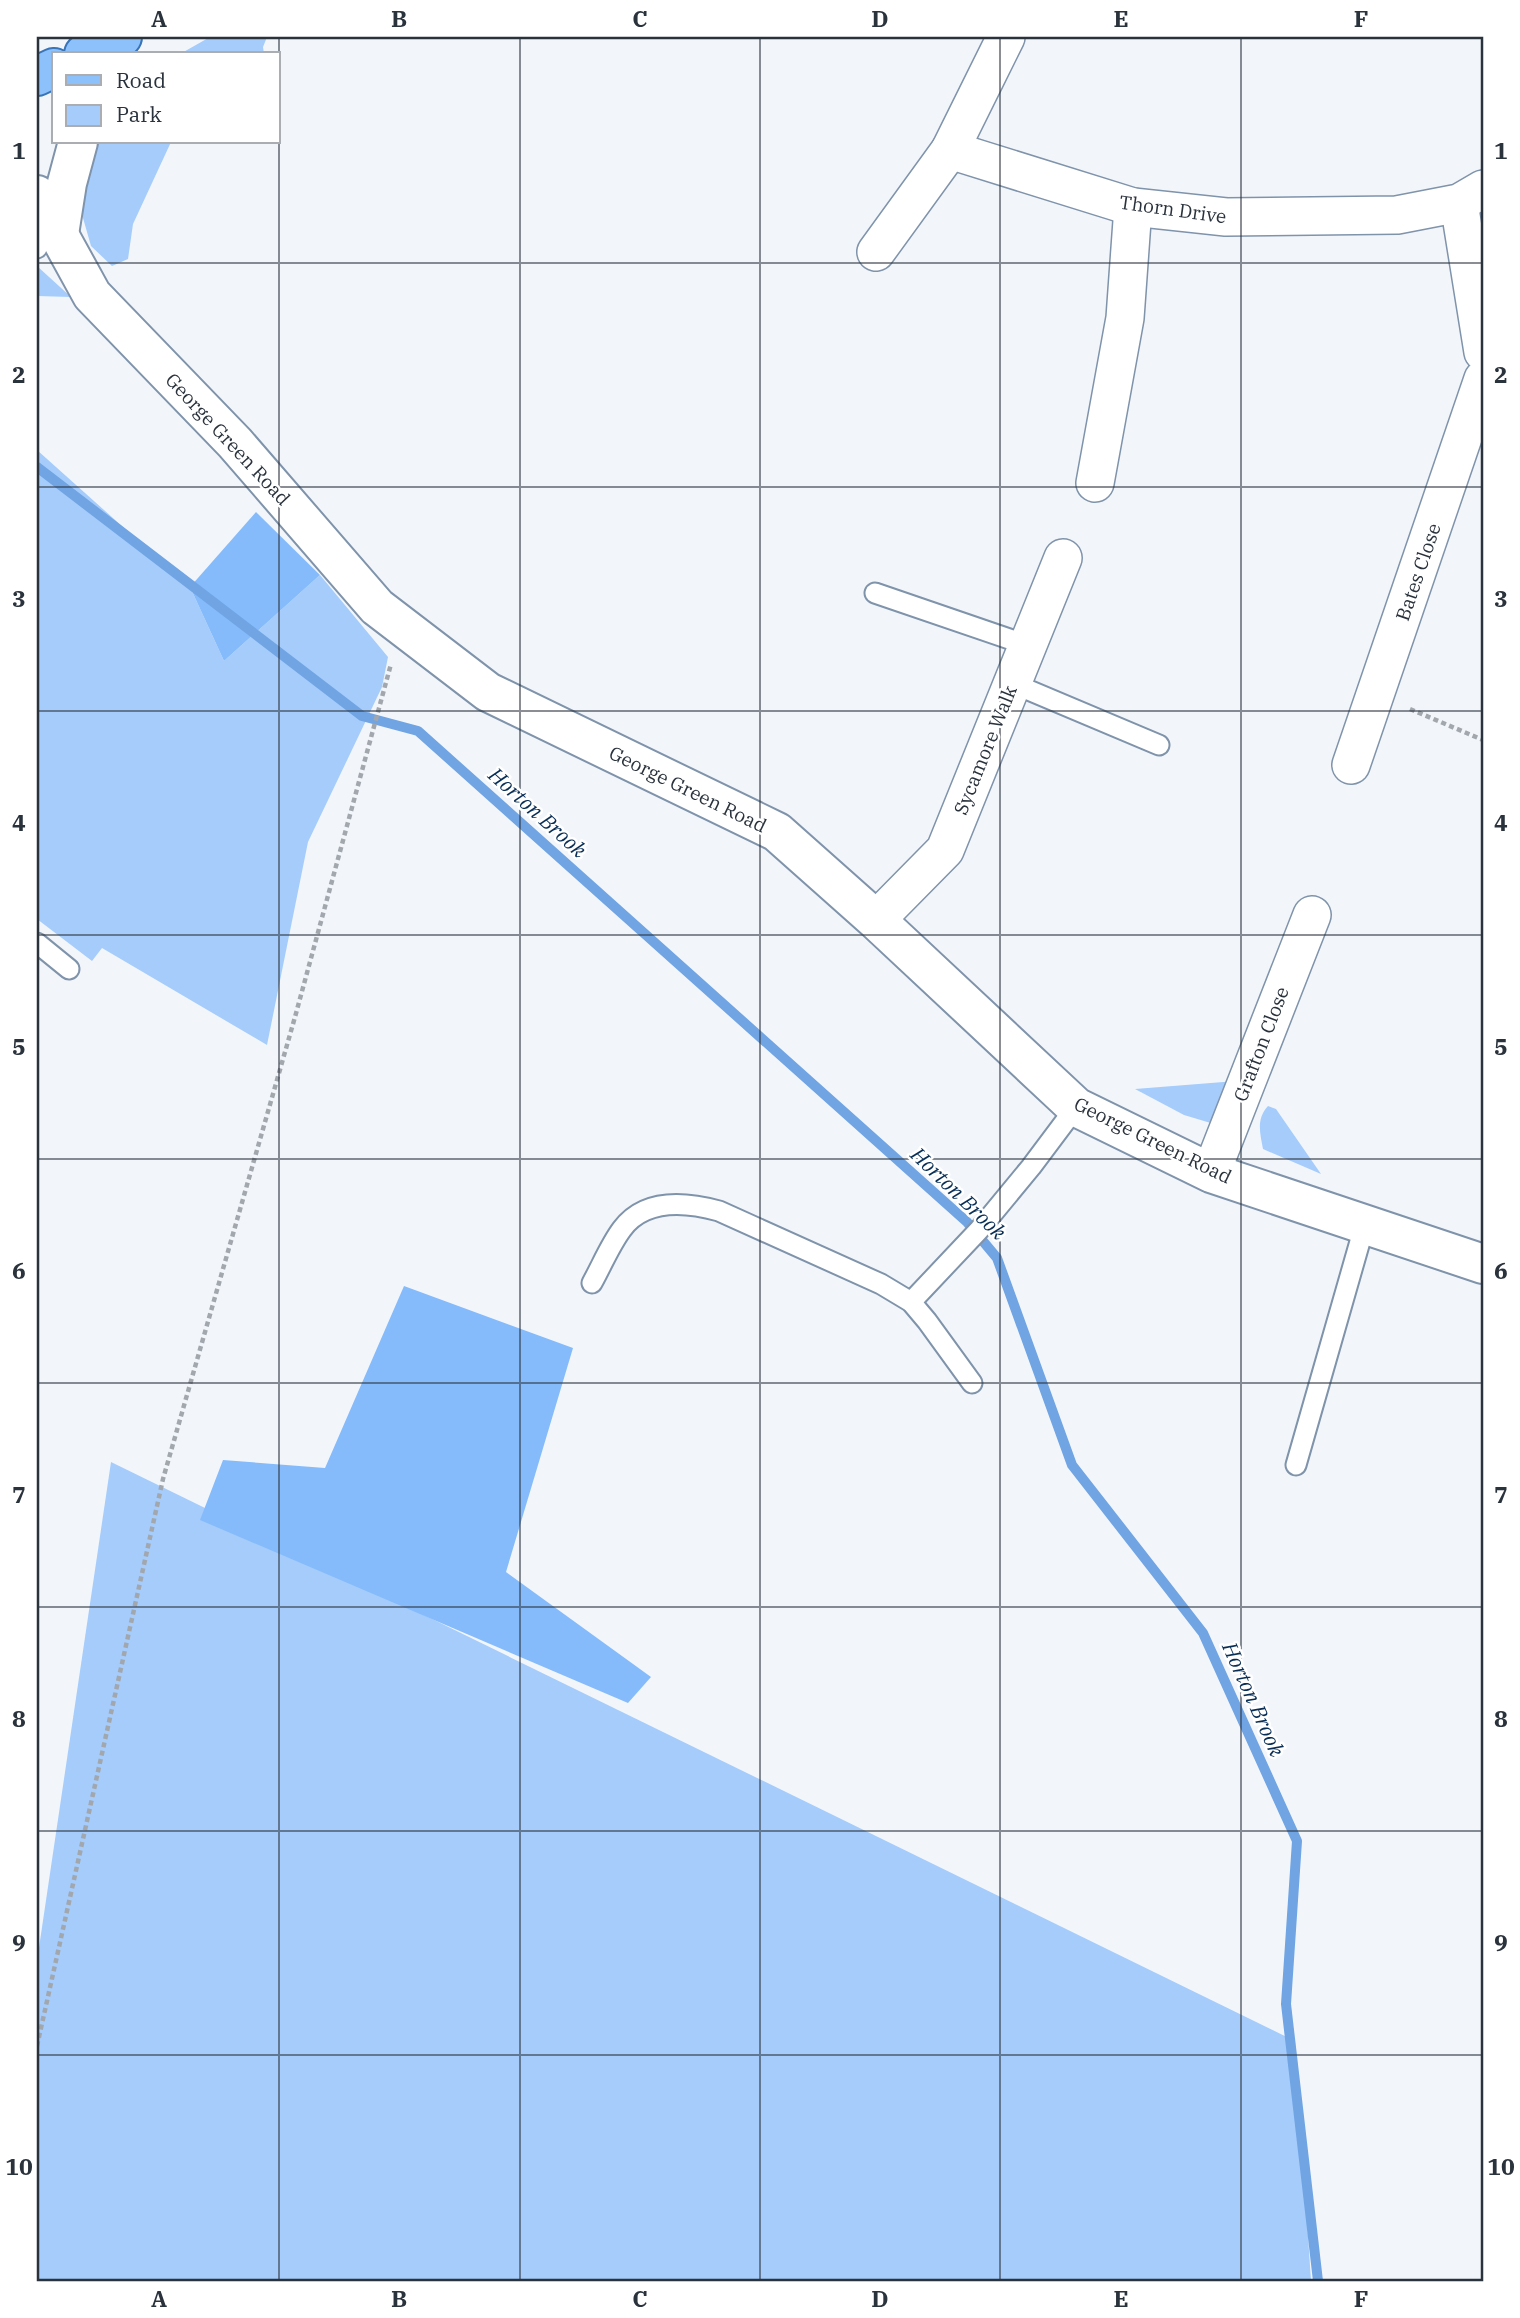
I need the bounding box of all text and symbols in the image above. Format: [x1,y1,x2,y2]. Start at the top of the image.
text: A [151,3,167,33]
text: B [391,3,407,33]
text: C [632,3,648,33]
text: D [871,3,889,33]
text: E [1113,3,1129,33]
text: F [1354,3,1368,33]
legend [52,52,280,144]
text: Road [116,66,166,94]
text: Park [116,100,163,128]
text: 1 [12,135,26,165]
text: 1 [1494,135,1508,165]
street label: Thorn Drive [1118,190,1228,228]
text: 2 [12,359,26,389]
text: 2 [1494,359,1508,389]
street label: George Green Road [161,368,295,510]
street label: Bates Close [1390,520,1446,624]
text: 3 [12,583,26,613]
text: 3 [1494,583,1508,613]
street label: Sycamore Walk [948,682,1022,818]
street label: George Green Road [605,740,771,838]
water label: Horton Brook [482,760,594,864]
text: 4 [12,807,26,837]
text: 4 [1494,807,1508,837]
street label: Grafton Close [1228,983,1294,1105]
text: 5 [12,1031,26,1061]
text: 5 [1494,1031,1508,1061]
street label: George Green Road [1070,1091,1236,1189]
water label: Horton Brook [904,1140,1013,1246]
text: 6 [12,1255,26,1285]
text: 6 [1494,1255,1508,1285]
text: 7 [12,1479,26,1509]
text: 7 [1494,1479,1508,1509]
water label: Horton Brook [1216,1636,1292,1761]
text: 8 [12,1703,26,1733]
text: 8 [1494,1703,1508,1733]
text: 9 [12,1927,26,1957]
text: 9 [1494,1927,1508,1957]
text: 10 [5,2151,33,2181]
text: 10 [1487,2151,1515,2181]
text: A [151,2283,167,2313]
text: B [391,2283,407,2313]
text: C [632,2283,648,2313]
text: D [871,2283,889,2313]
text: E [1113,2283,1129,2313]
text: F [1354,2283,1368,2313]

